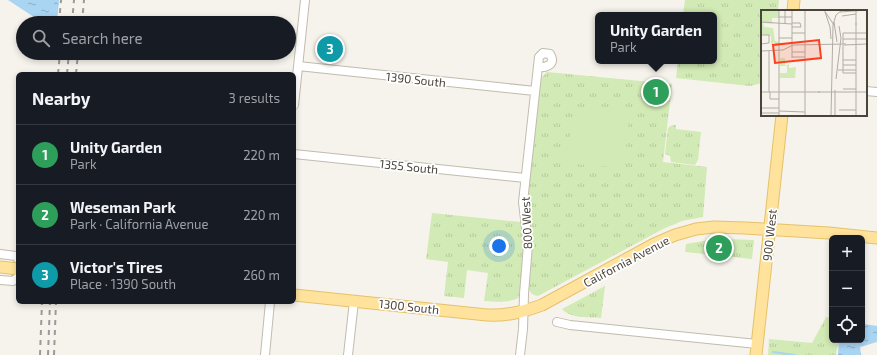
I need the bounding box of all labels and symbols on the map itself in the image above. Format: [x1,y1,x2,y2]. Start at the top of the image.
inset map [761,10,867,116]
pin: 3 [317,34,343,64]
street label: 1390 South [385,69,447,89]
pin: 1 [643,77,669,107]
street label: 1355 South [379,156,439,176]
street label: 800 West [518,196,534,250]
street label: 900 West [759,208,779,262]
street label: California Avenue [581,232,671,290]
pin: 2 [706,233,732,263]
your location [489,236,509,256]
street label: 1300 South [378,296,440,316]

